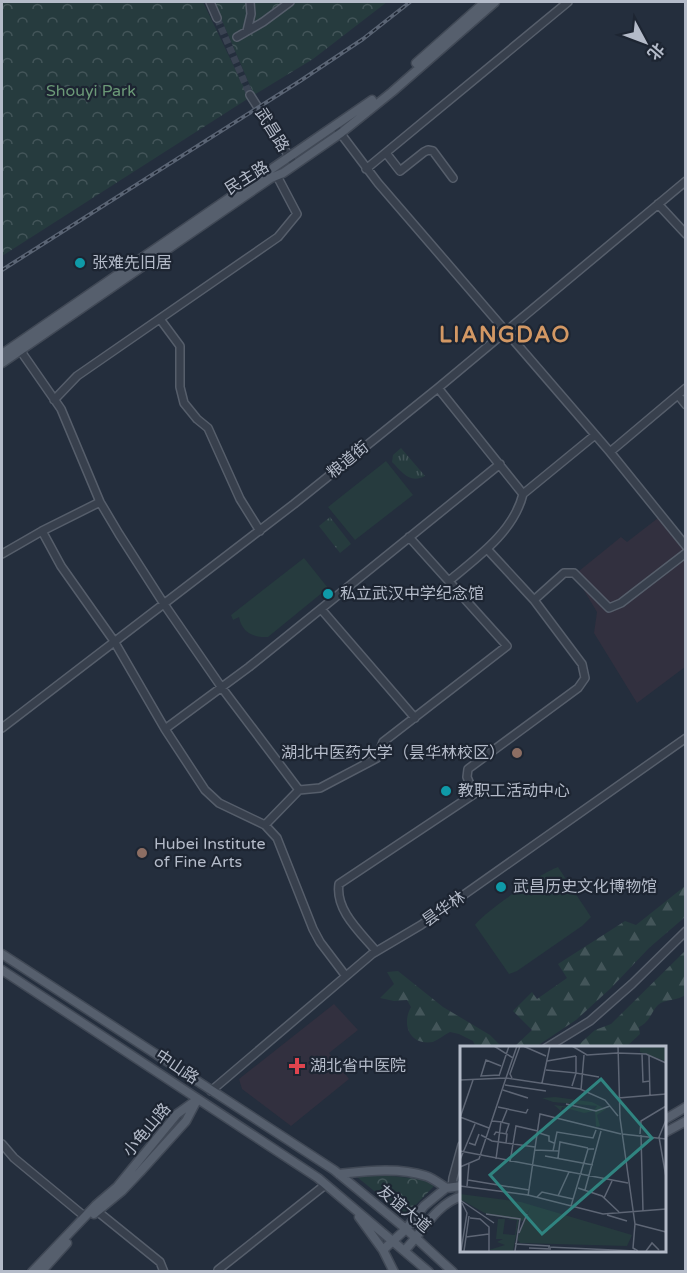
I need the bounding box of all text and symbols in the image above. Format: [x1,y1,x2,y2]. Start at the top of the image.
north arrow [615,12,675,72]
text: 北 [643,39,668,64]
park label: Shouyi Park [46,81,136,101]
street label: 武昌路 [251,104,293,156]
street label: 民主路 [221,157,273,199]
place label: 张难先旧居 [92,253,172,273]
marker: 张难先旧居 [73,256,87,270]
district label: LIANGDAO [439,322,571,348]
street label: 粮道街 [323,437,373,483]
place label: 私立武汉中学纪念馆 [340,584,484,604]
marker: 私立武汉中学纪念馆 [321,587,335,601]
place label: 湖北中医药大学（昙华林校区） [281,743,505,763]
marker: 湖北中医药大学（昙华林校区） [510,746,524,760]
place label: 教职工活动中心 [458,781,570,801]
marker: 教职工活动中心 [439,784,453,798]
place label: Hubei Institute of Fine Arts [154,834,266,872]
marker: Hubei Institute of Fine Arts [135,846,149,860]
place label: 武昌历史文化博物馆 [513,877,657,897]
marker: 武昌历史文化博物馆 [494,880,508,894]
street label: 昙华林 [419,887,469,931]
street label: 中山路 [152,1045,202,1089]
inset map [460,1046,666,1252]
place label: 湖北省中医院 [310,1056,406,1076]
marker: 湖北省中医院 [288,1057,306,1075]
street label: 小龟山路 [119,1099,175,1161]
street label: 友谊大道 [373,1181,435,1237]

